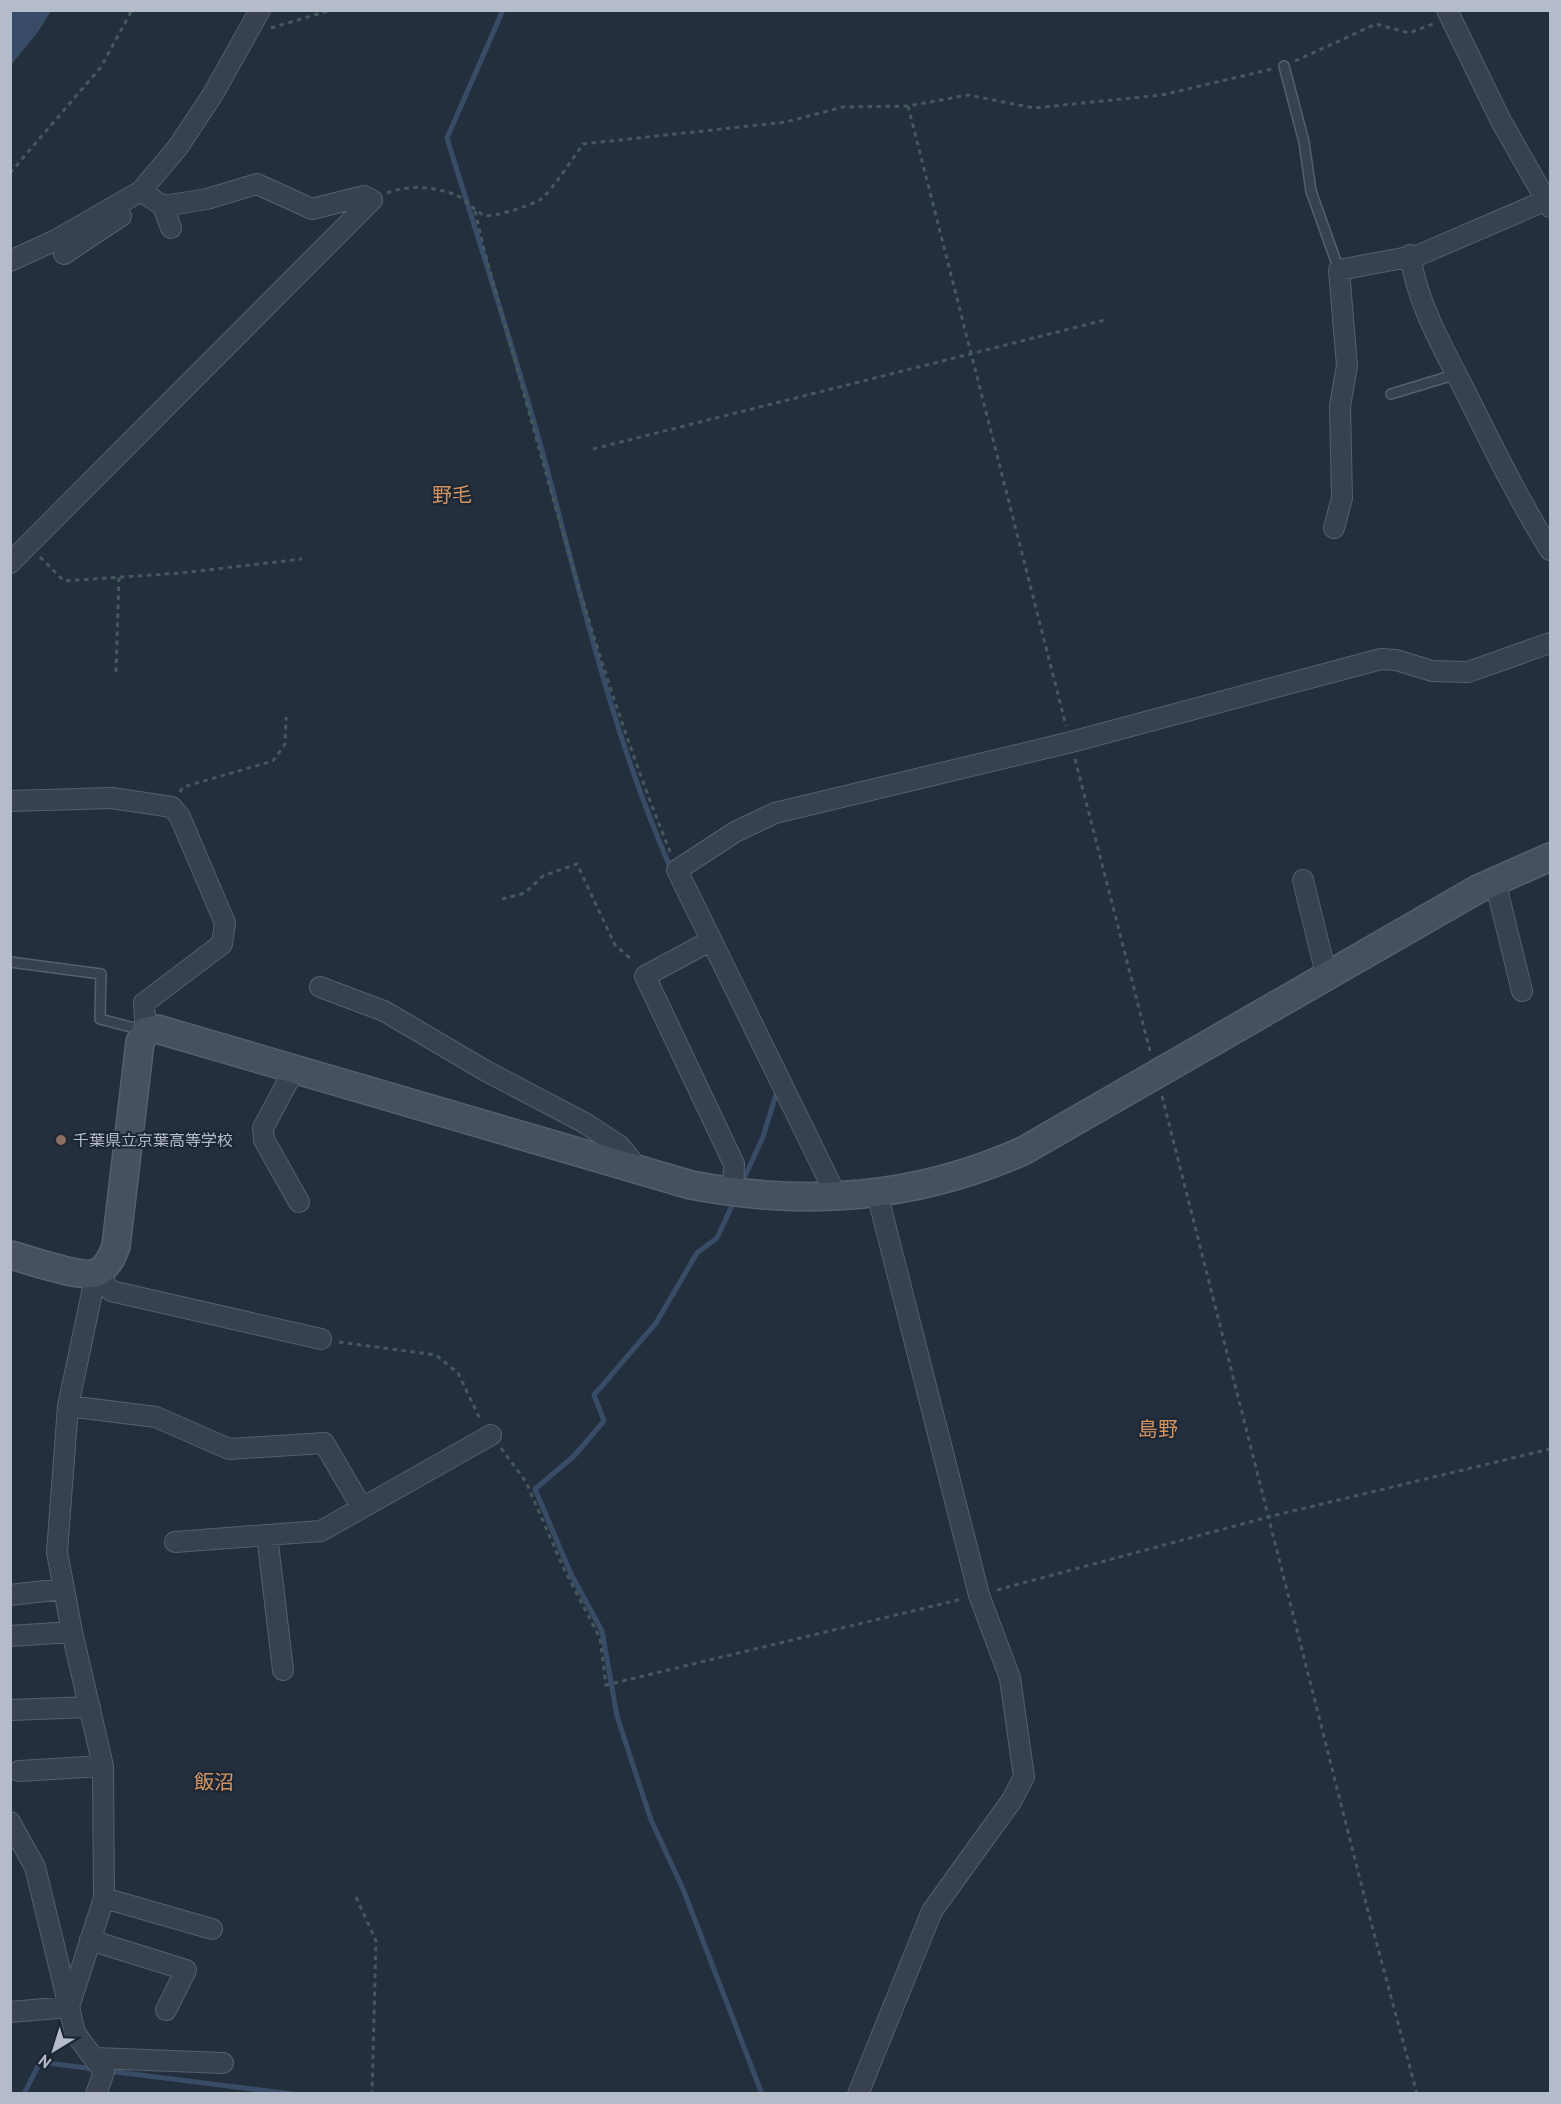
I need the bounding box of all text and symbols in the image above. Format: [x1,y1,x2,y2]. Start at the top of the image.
district label: 野毛 [432,482,472,508]
place label: 千葉県立京葉高等学校 [73,1130,233,1150]
marker: 千葉県立京葉高等学校 [54,1133,68,1147]
district label: 島野 [1138,1416,1178,1442]
district label: 飯沼 [194,1769,234,1795]
north arrow [24,2020,84,2080]
text: N [34,2051,55,2073]

